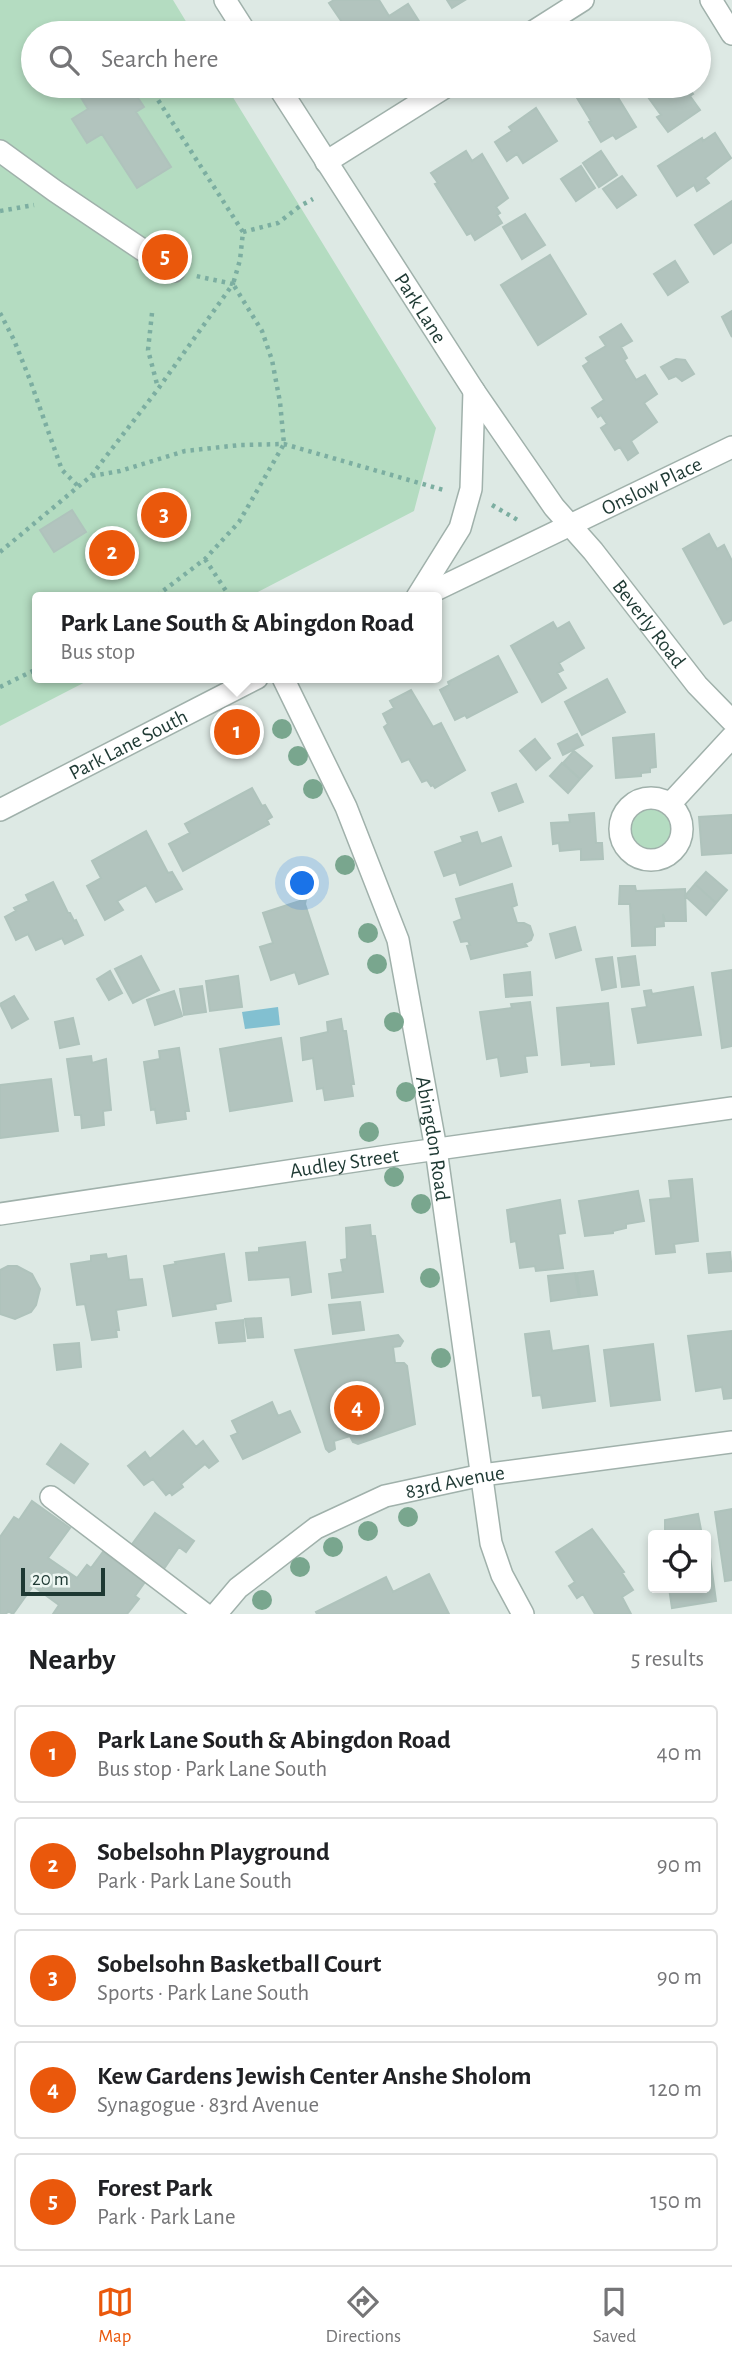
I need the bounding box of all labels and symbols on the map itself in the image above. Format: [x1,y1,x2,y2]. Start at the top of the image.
pin: 5 [142,231,188,283]
street label: Park Lane [391,269,451,347]
street label: Onslow Place [598,453,705,519]
pin: 3 [141,489,187,541]
pin: 2 [89,527,135,579]
street label: Beverly Road [609,575,690,672]
street label: Park Lane South [65,705,191,783]
pin: 1 [214,706,260,758]
your location [285,866,319,900]
street label: Abingdon Road [412,1074,454,1202]
street label: Audley Street [288,1144,400,1181]
pin: 4 [334,1382,380,1434]
street label: 83rd Avenue [403,1462,506,1502]
scale bar [21,1565,105,1597]

